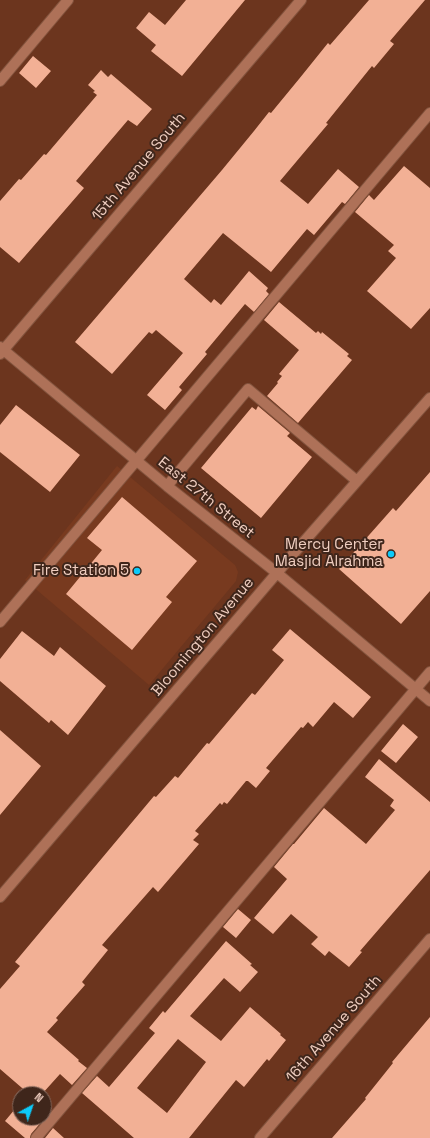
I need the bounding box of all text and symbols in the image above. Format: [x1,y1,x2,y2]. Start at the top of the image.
street label: 15th Avenue South [88,109,190,225]
street label: East 27th Street [154,454,258,542]
place label: Mercy Center Masjid Alrahma [275,536,383,571]
marker: Mercy Center Masjid Alrahma [386,549,396,559]
place label: Fire Station 5 [33,562,129,580]
marker: Fire Station 5 [132,566,142,576]
street label: Bloomington Avenue [148,574,258,700]
street label: 16th Avenue South [283,972,385,1086]
north arrow [12,1086,52,1126]
text: N [32,1090,46,1105]

